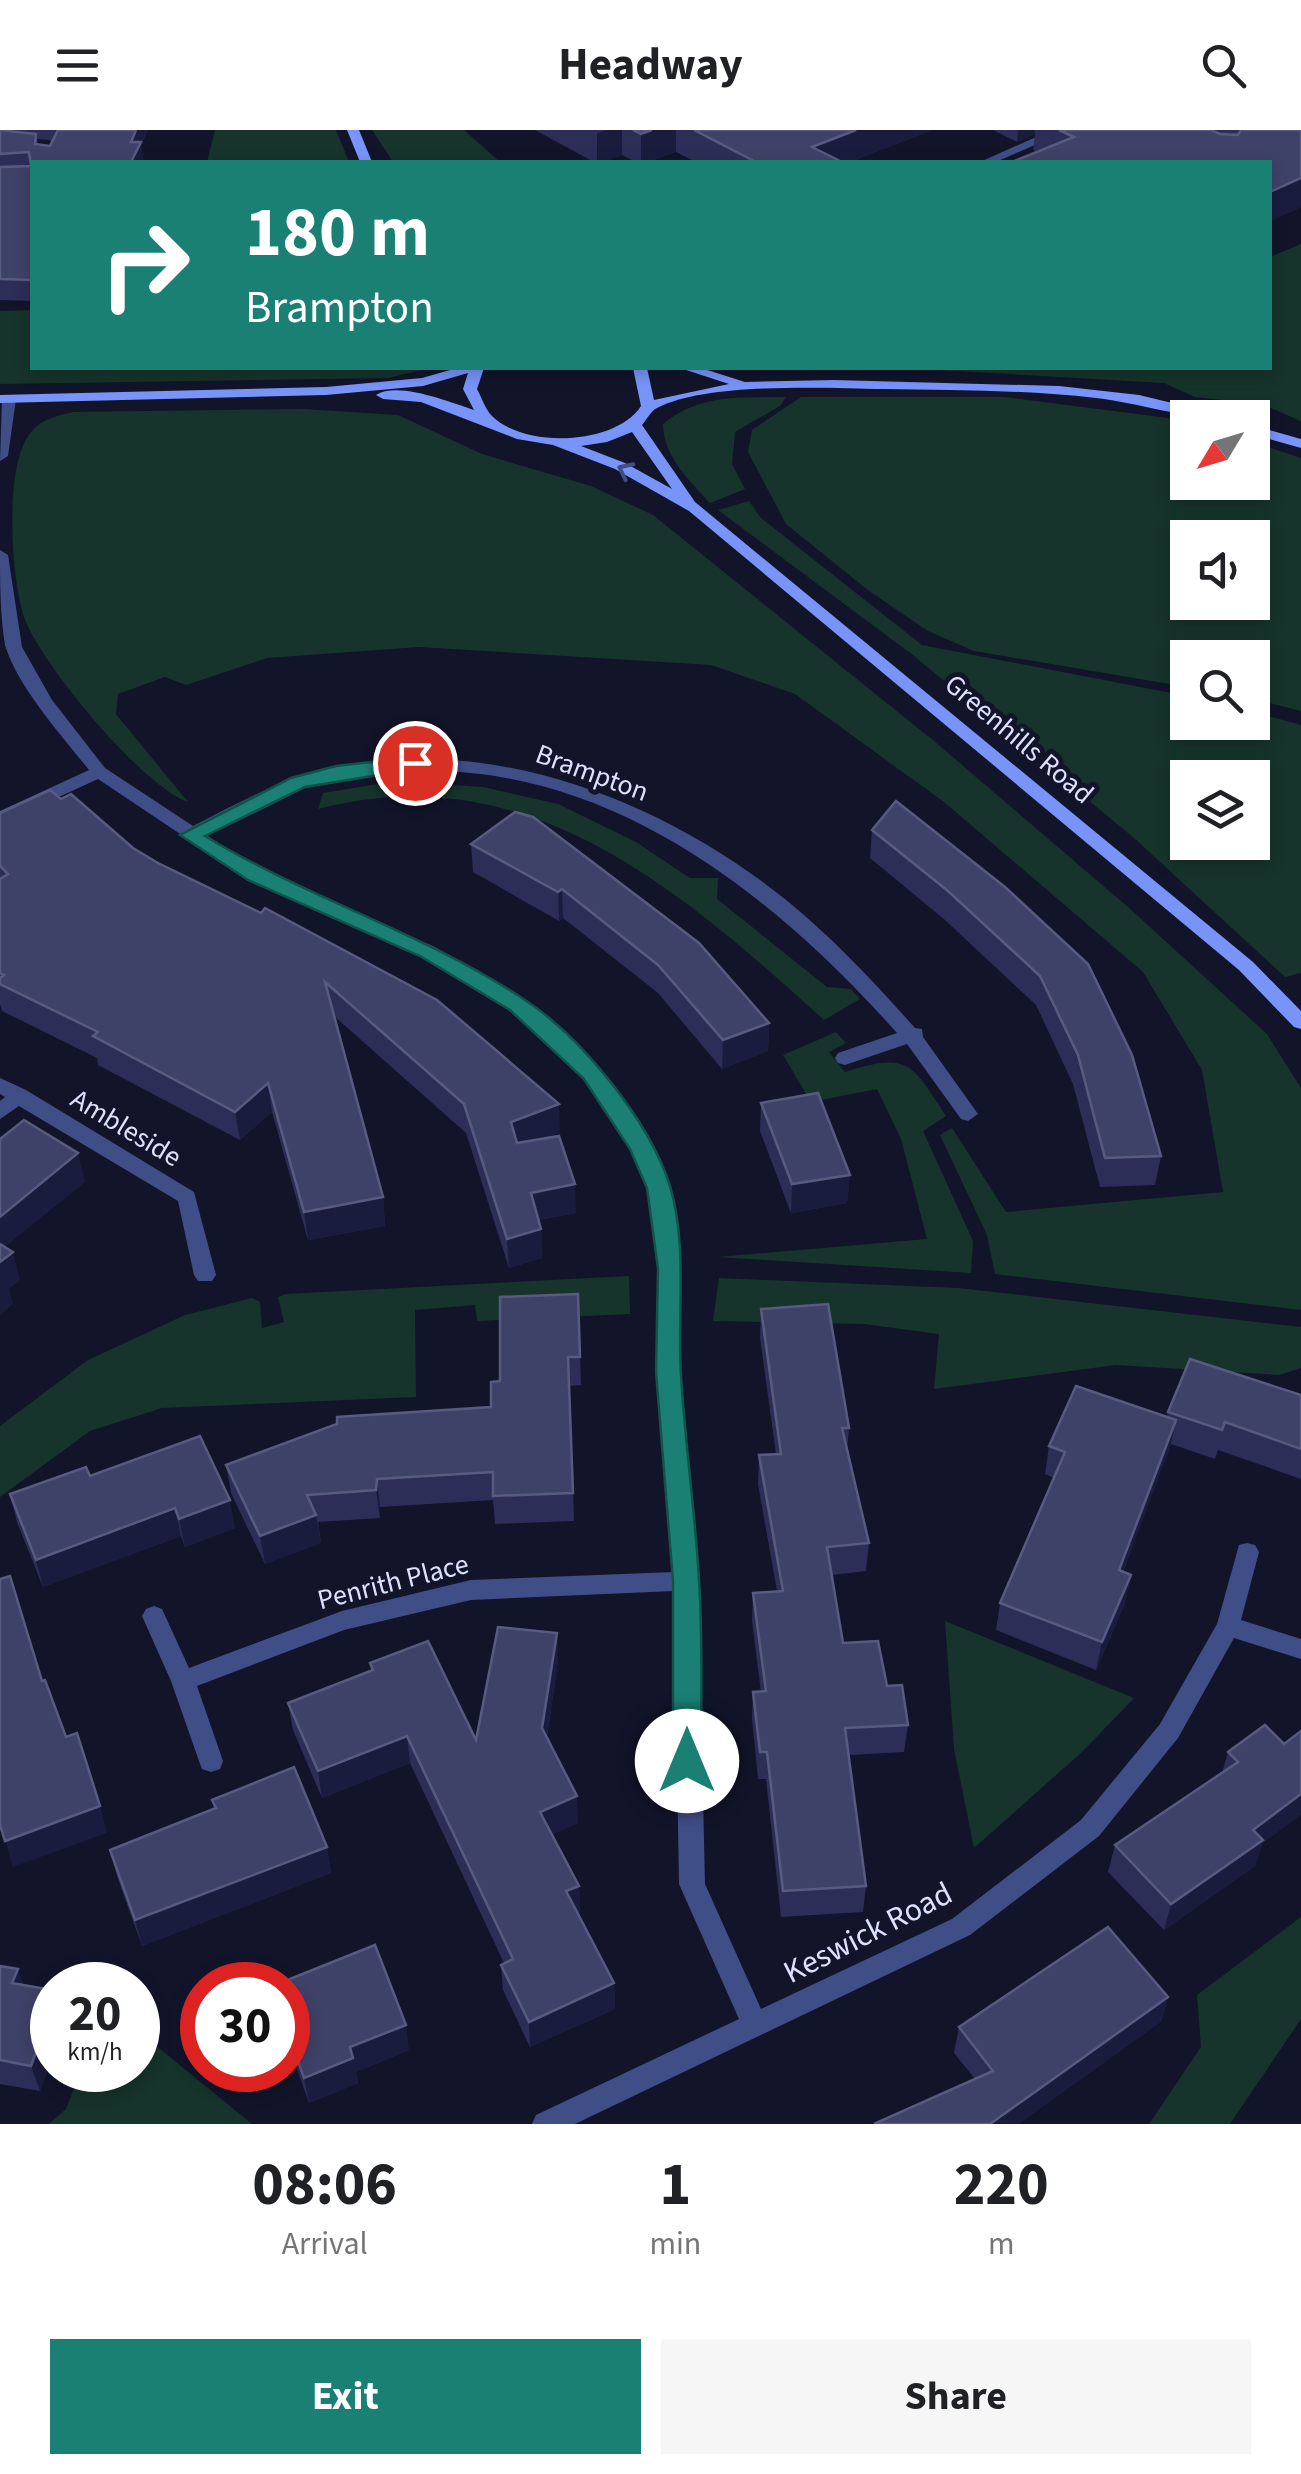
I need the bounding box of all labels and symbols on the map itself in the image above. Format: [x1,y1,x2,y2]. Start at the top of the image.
north arrow [1170,400,1270,500]
one-way arrow [617,463,635,482]
street label: Greenhills Road [936,665,1102,813]
pin [373,721,458,806]
street label: Brampton [530,734,654,812]
street label: Ambleside [63,1079,189,1177]
street label: Penrith Place [313,1544,473,1620]
position arrow [635,1709,739,1813]
street label: Keswick Road [776,1871,960,1995]
speed limit sign: 30 [180,1962,310,2092]

